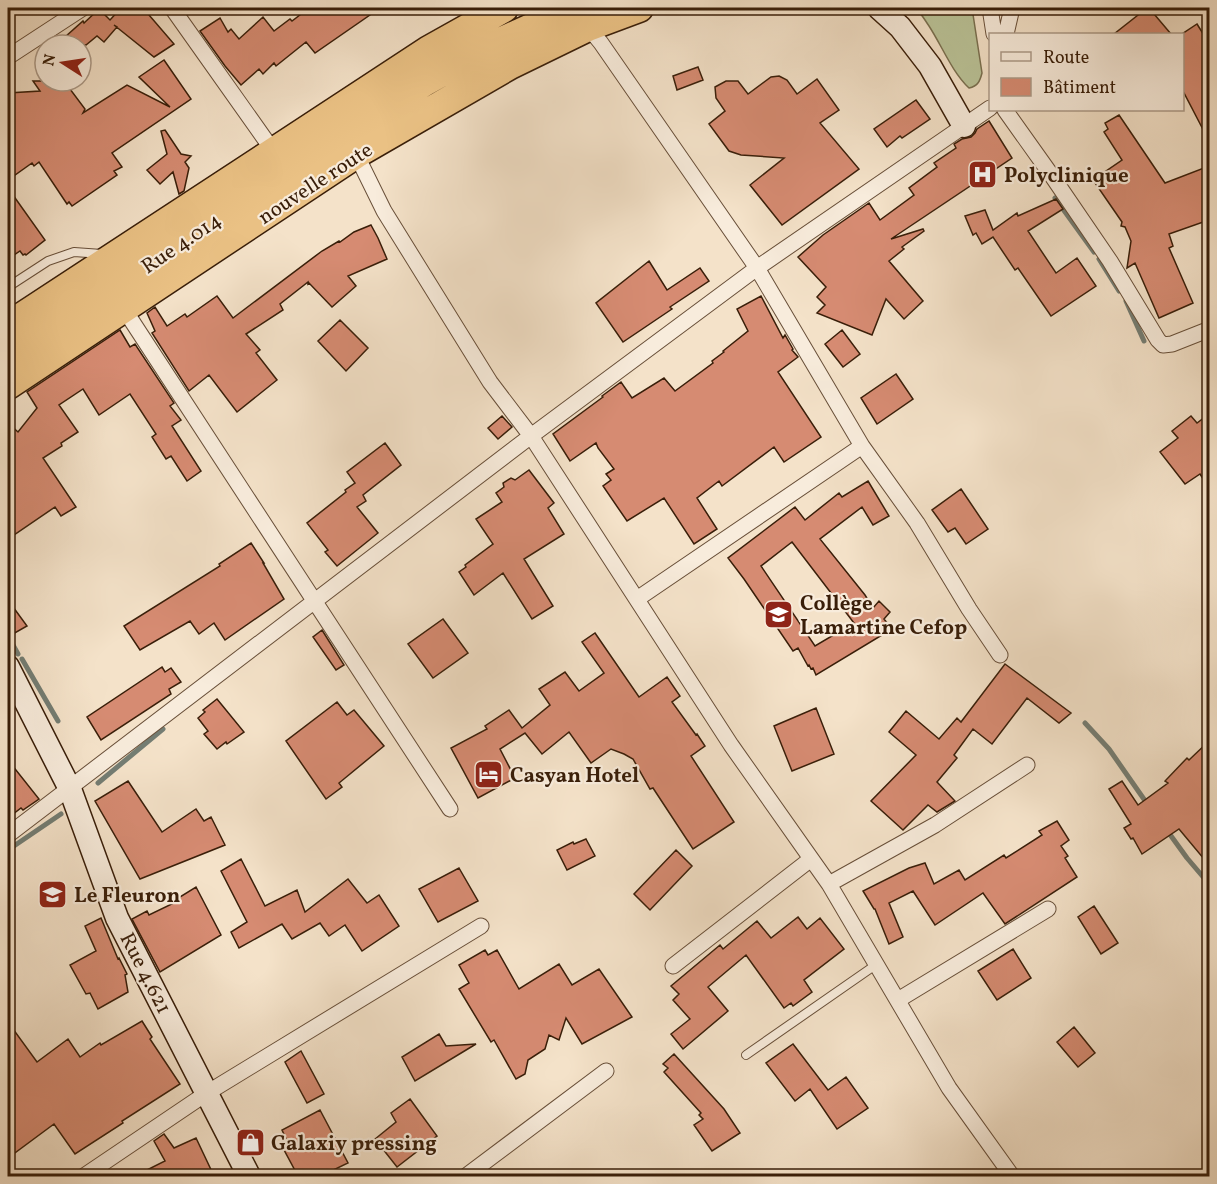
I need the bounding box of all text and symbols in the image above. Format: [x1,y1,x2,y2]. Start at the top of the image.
north arrow [33,33,93,93]
legend [989,33,1184,111]
text: Route [1043,46,1089,71]
text: N [38,52,62,68]
text: Bâtiment [1043,76,1116,101]
street label: nouvelle route [253,136,379,232]
hospital icon: Polyclinique [967,159,999,191]
place label: Polyclinique [1004,162,1129,191]
street label: Rue 4.014 [136,207,228,282]
place label: Collège Lamartine Cefop [800,590,967,643]
school or university icon: Collège Lamartine Cefop [763,599,795,631]
hotel icon: Casyan Hotel [473,759,505,791]
place label: Casyan Hotel [510,762,639,791]
school or university icon: Le Fleuron [37,879,69,911]
place label: Le Fleuron [74,882,181,911]
street label: Rue 4.621 [112,928,178,1019]
shop icon: Galaxiy pressing [234,1127,266,1159]
place label: Galaxiy pressing [271,1130,437,1159]

